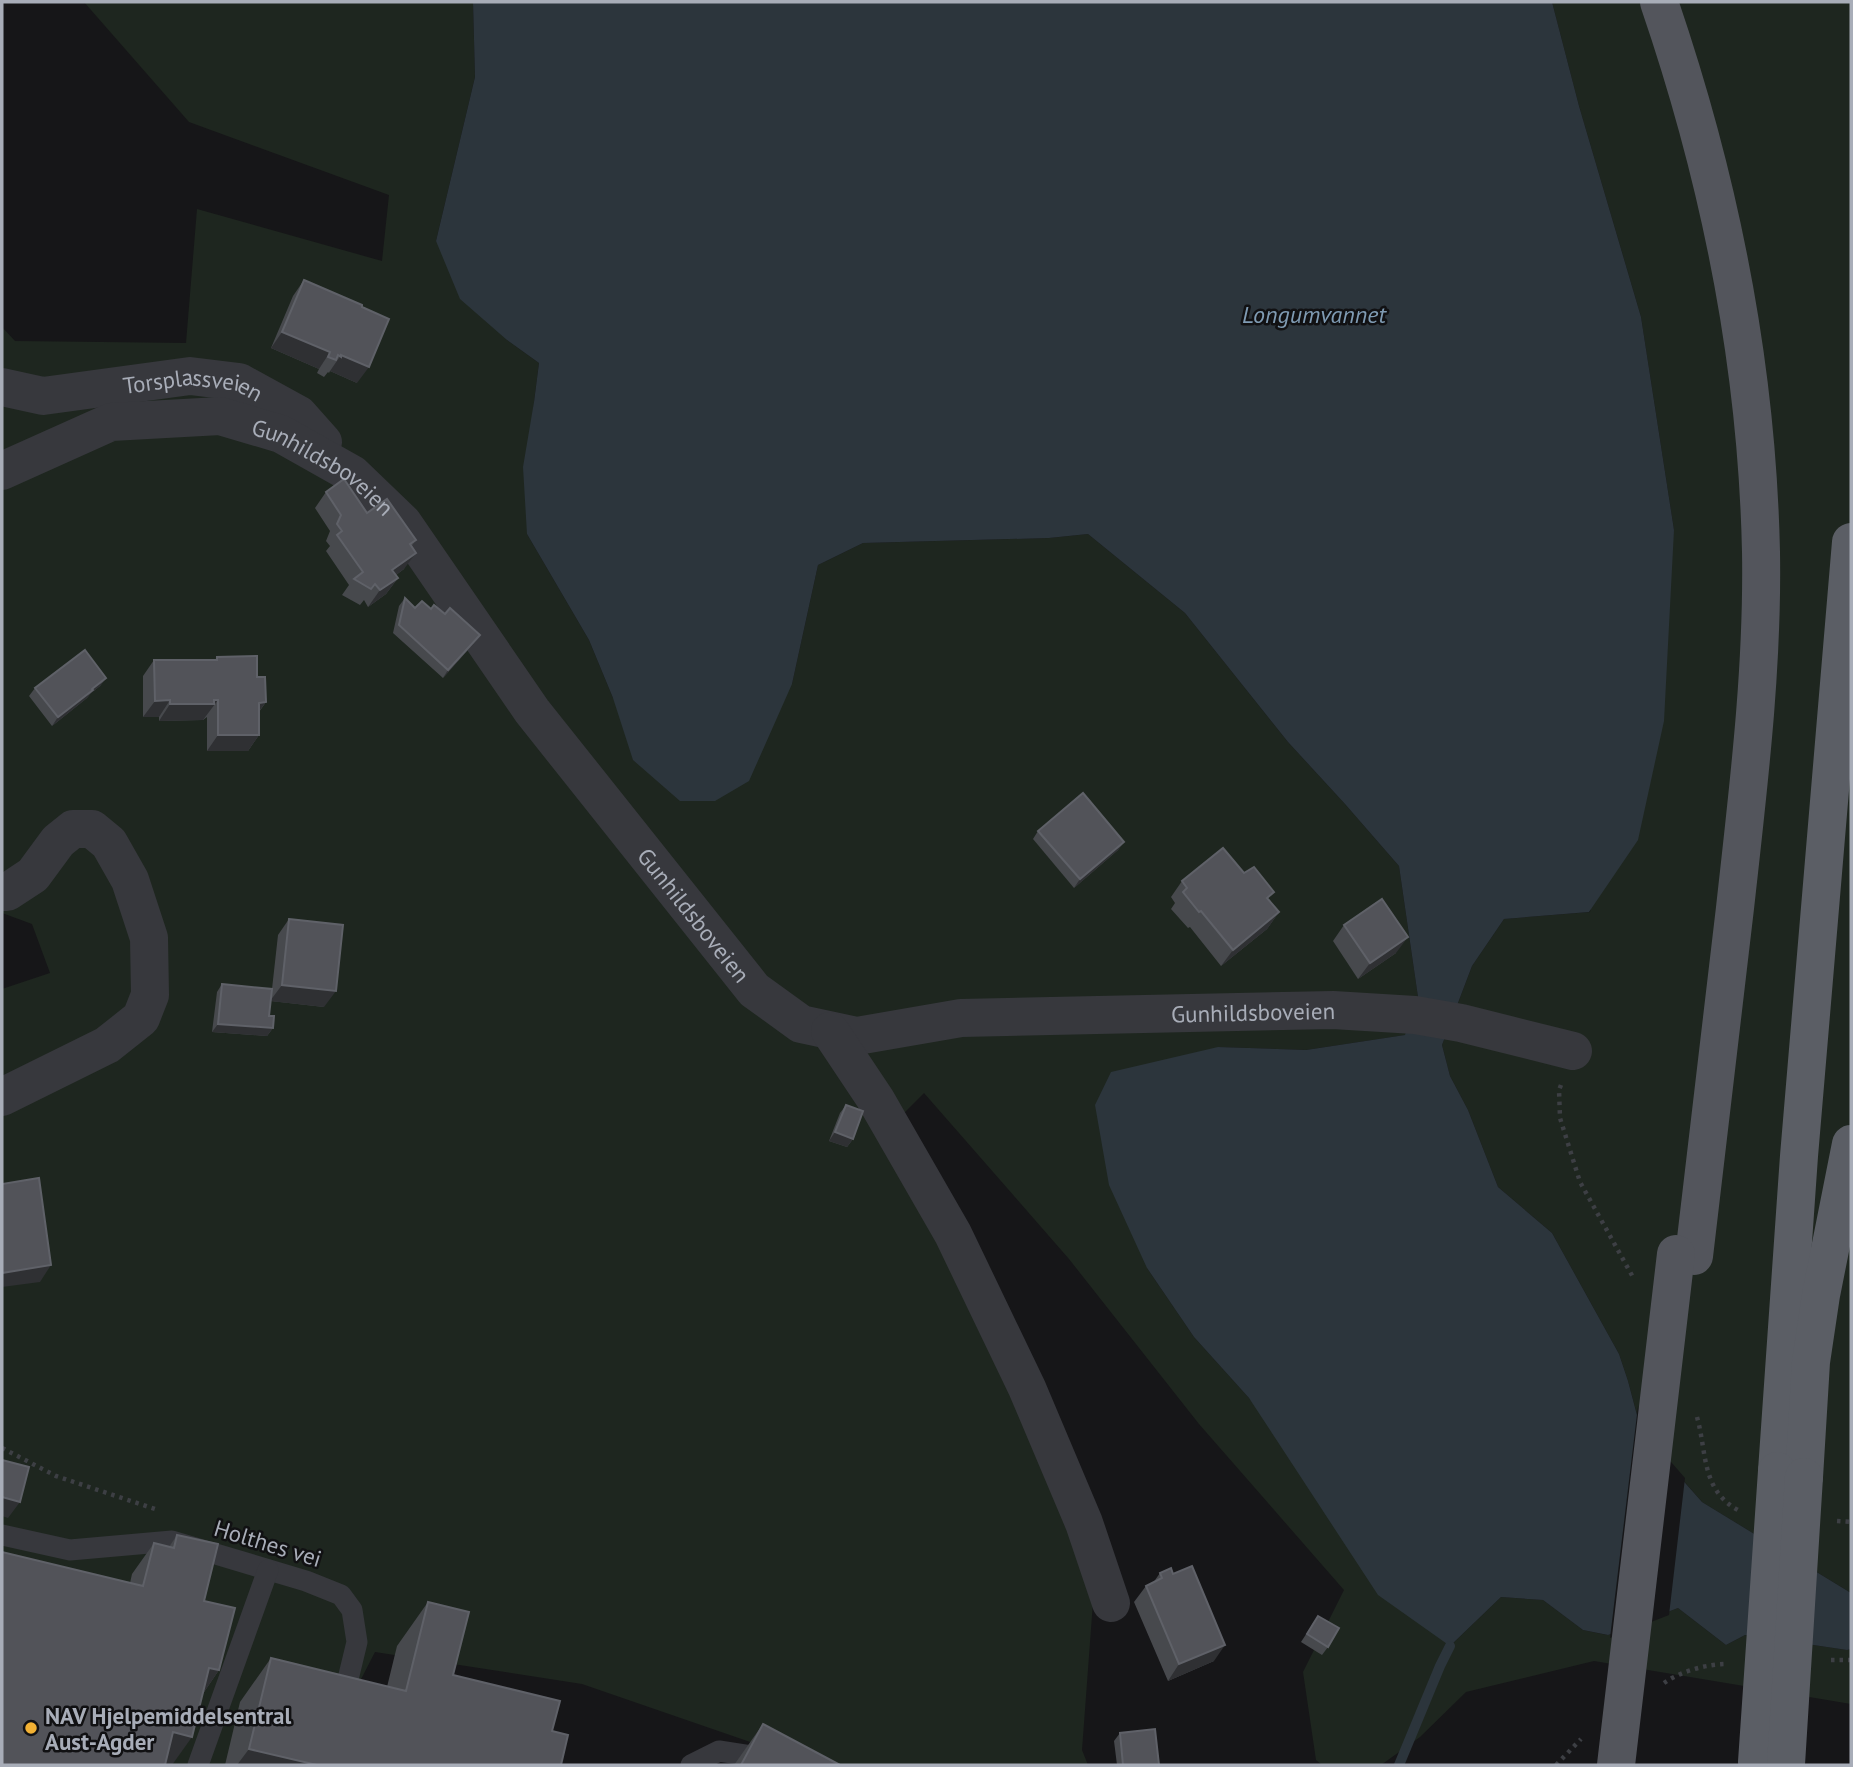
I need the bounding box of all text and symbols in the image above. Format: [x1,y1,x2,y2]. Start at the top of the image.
water label: Longumvannet [1242,299,1387,330]
street label: Torsplassveien [121,361,268,407]
street label: Gunhildsboveien [249,412,400,521]
street label: Gunhildsboveien [632,842,757,988]
street label: Gunhildsboveien [1171,995,1335,1028]
street label: Holthes vei [211,1513,325,1573]
place label: NAV Hjelpemiddelsentral Aust-Agder [45,1701,291,1756]
marker: NAV Hjelpemiddelsentral Aust-Agder [23,1720,39,1736]

